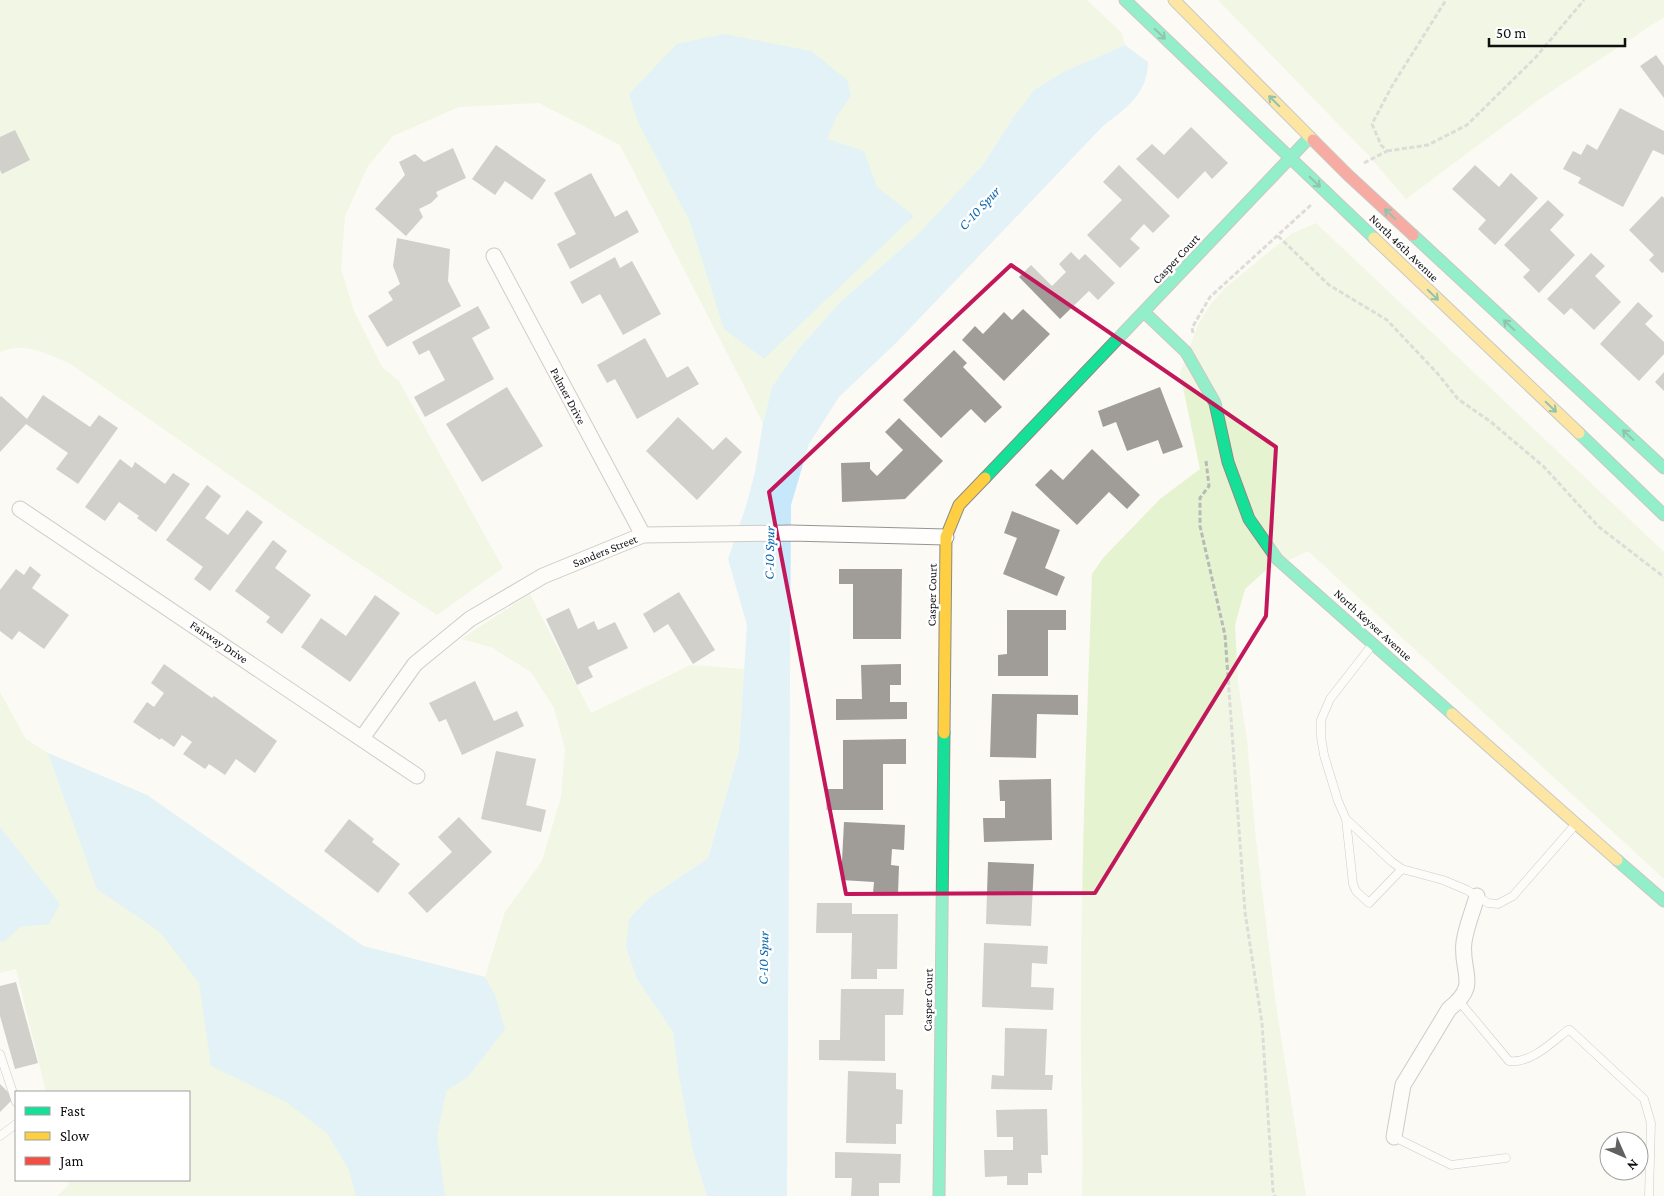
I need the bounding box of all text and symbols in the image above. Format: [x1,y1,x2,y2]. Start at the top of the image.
scale bar [1489,15,1625,47]
text: 50 m [1496,25,1526,41]
one-way arrow [1154,28,1167,40]
one-way arrow [1268,94,1280,107]
one-way arrow [1309,176,1322,188]
water label: C-10 Spur [955,182,1004,233]
one-way arrow [1384,208,1397,220]
street label: North 46th Avenue [1366,211,1442,285]
street label: Casper Court [1149,230,1203,287]
one-way arrow [1427,289,1439,301]
one-way arrow [1503,319,1516,331]
street label: Palmer Drive [547,365,589,427]
one-way arrow [1544,401,1557,413]
one-way arrow [1622,429,1635,441]
water label: C-10 Spur [761,525,777,580]
street label: Sanders Street [571,531,640,570]
street label: Casper Court [924,562,940,627]
street label: North Keyser Avenue [1331,586,1415,664]
street label: Fairway Drive [187,618,251,666]
water label: C-10 Spur [755,930,771,985]
street label: Casper Court [920,967,936,1032]
legend [15,1091,190,1181]
text: Fast [60,1103,86,1119]
text: Slow [60,1128,90,1144]
north arrow [1599,1131,1649,1181]
text: Jam [58,1153,83,1170]
text: N [1624,1156,1642,1175]

